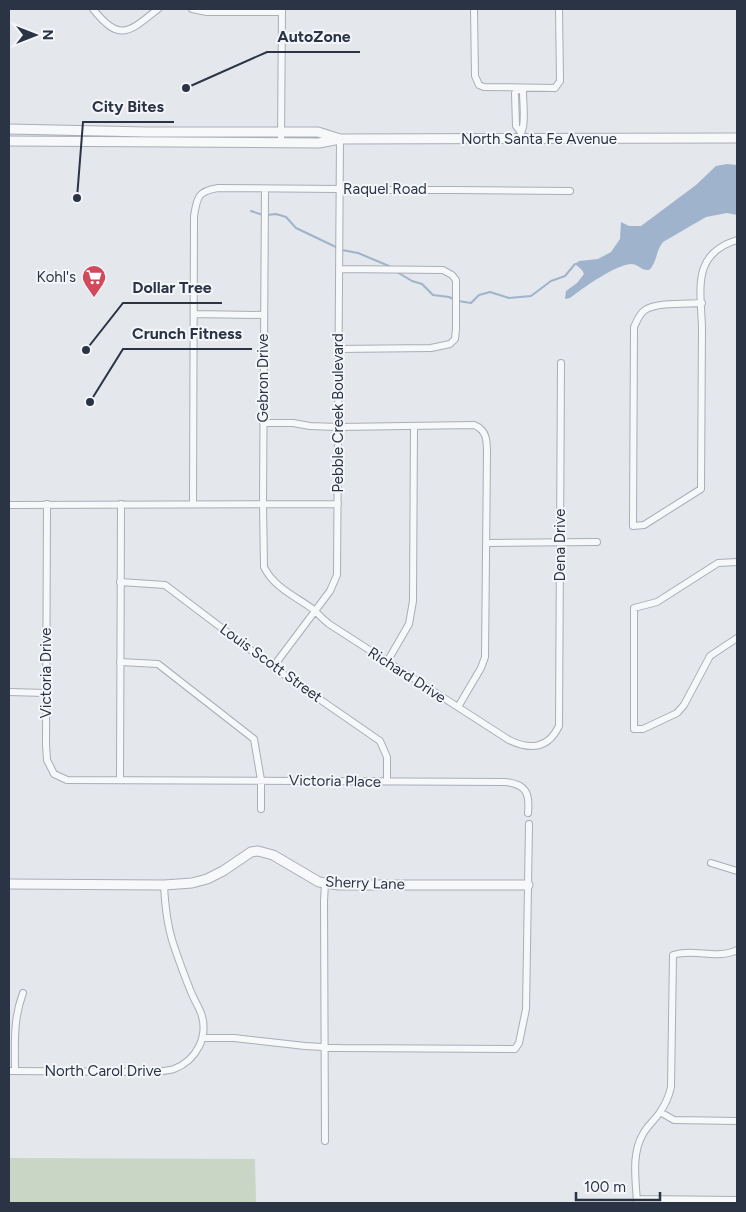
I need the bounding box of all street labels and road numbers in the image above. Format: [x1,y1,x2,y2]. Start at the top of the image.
street label: North Santa Fe Avenue [461,130,617,148]
street label: Raquel Road [343,180,427,198]
street label: Pebble Creek Boulevard [329,333,347,493]
street label: Gebron Drive [254,334,272,422]
street label: Dena Drive [551,509,569,581]
street label: Louis Scott Street [216,620,326,706]
street label: Victoria Drive [37,628,55,718]
street label: Richard Drive [365,643,449,707]
street label: Victoria Place [289,771,381,791]
street label: Sherry Lane [325,873,405,893]
street label: North Carol Drive [44,1062,162,1080]

